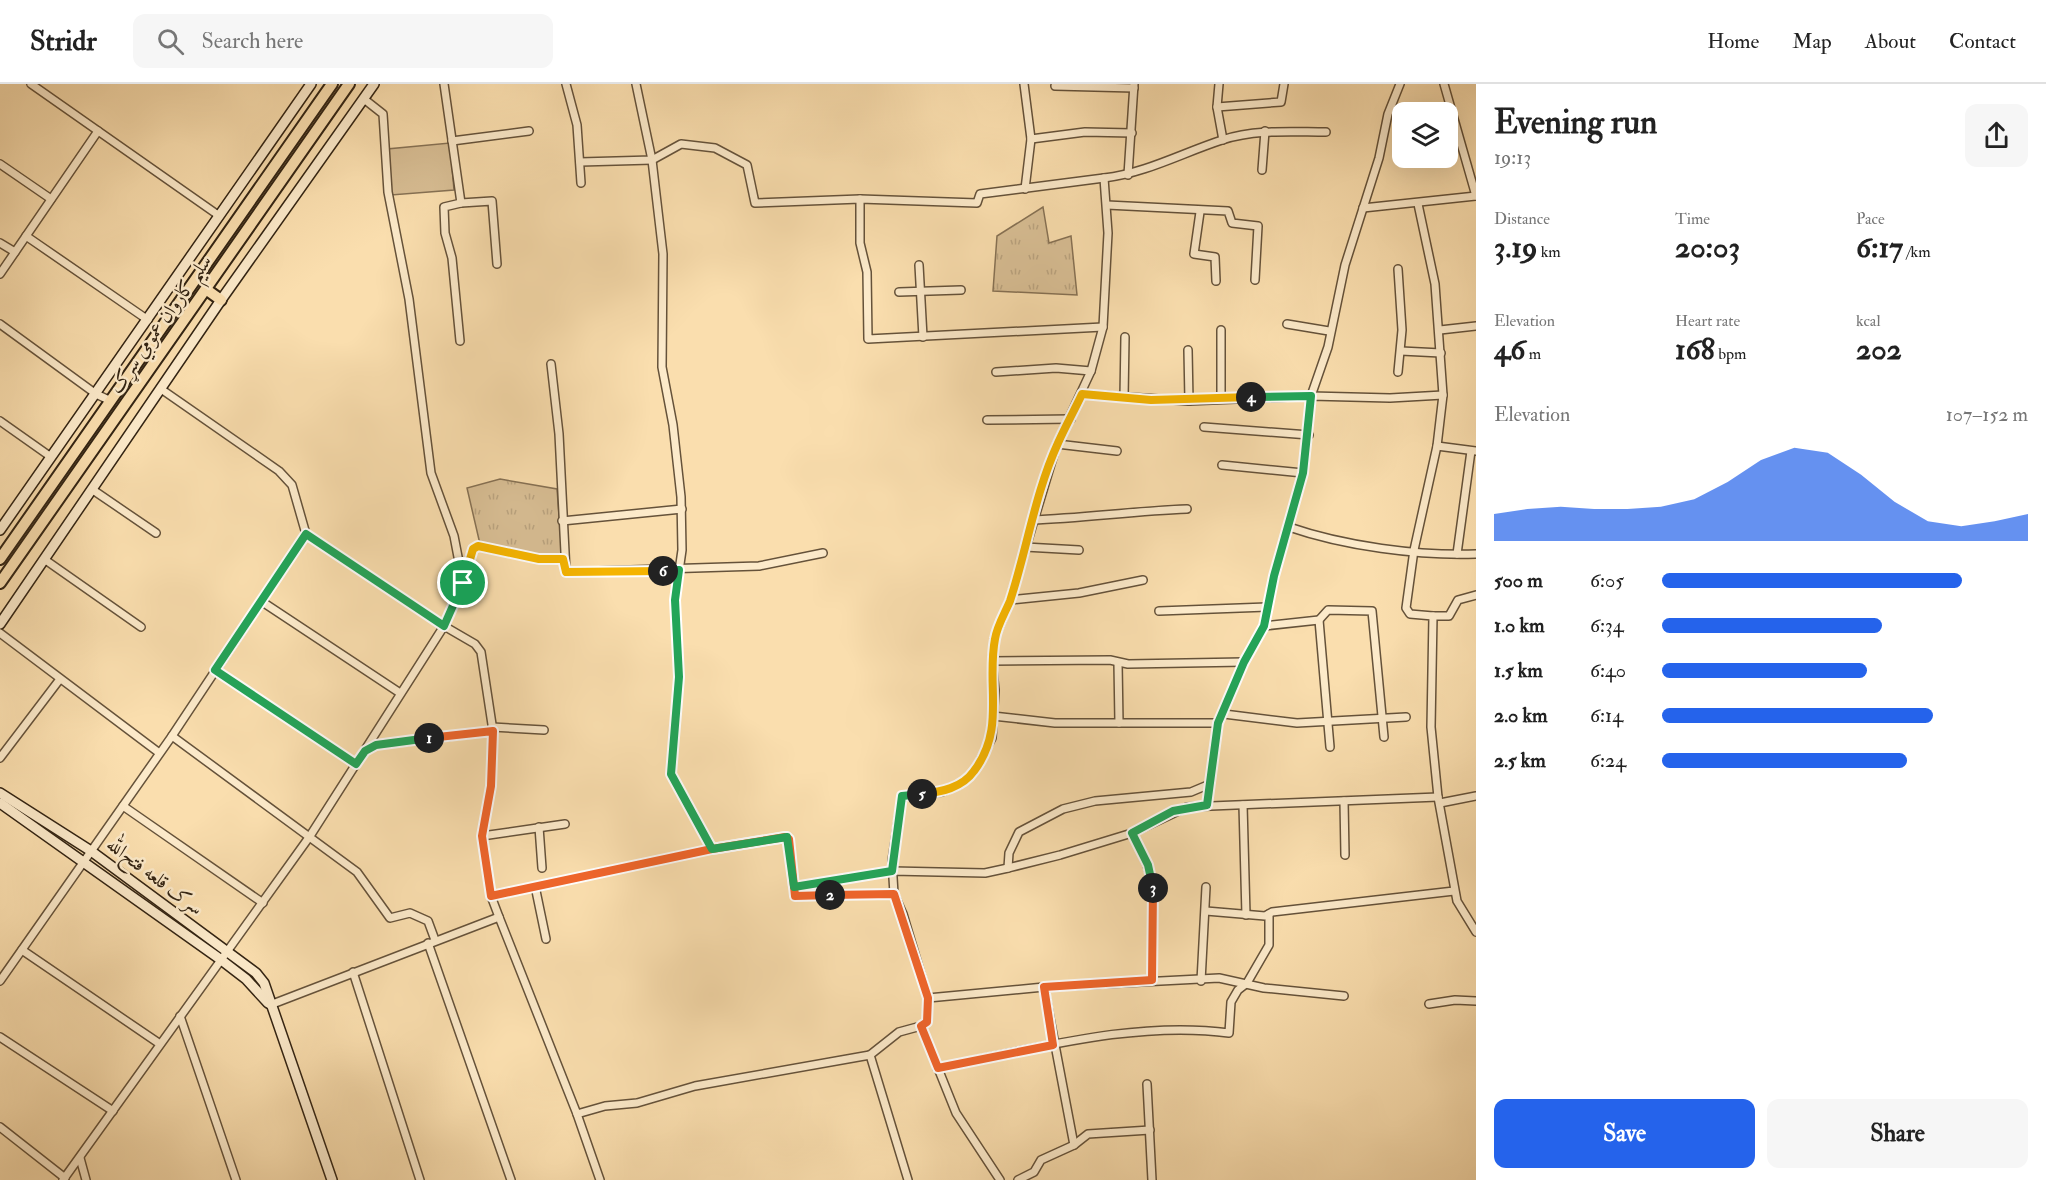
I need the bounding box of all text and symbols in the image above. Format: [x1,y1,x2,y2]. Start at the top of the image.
search box [133,14,553,68]
text: Stridr [30,24,97,59]
icon: search [154,25,187,58]
text: Search here [202,27,303,55]
text: Home [1707,28,1759,55]
text: Map [1792,28,1832,55]
text: About [1865,28,1916,55]
text: Contact [1949,28,2016,55]
map controls [1392,102,1458,168]
button: layers [1392,102,1458,168]
text: Evening run [1494,102,1657,143]
button: share [1965,104,2028,167]
text: 19:13 [1494,145,1531,170]
text: Distance [1494,209,1550,229]
text: Time [1675,209,1710,229]
text: Pace [1856,209,1885,229]
text: 3.19 [1494,229,1537,266]
text: 20:03 [1675,229,1740,266]
text: 6:17 [1856,229,1903,266]
text: km [1537,242,1561,262]
text: /km [1903,242,1931,262]
street label: سلیم کاروان عمومي سړک [103,250,223,402]
text: Elevation [1494,311,1555,331]
text: Heart rate [1675,311,1740,331]
text: kcal [1856,311,1881,331]
text: 46 [1494,331,1525,368]
text: 168 [1675,331,1715,368]
text: 202 [1856,331,1902,368]
text: m [1525,344,1541,364]
text: bpm [1715,344,1747,364]
pin: 4 [1236,382,1266,412]
text: 4 [1247,387,1255,407]
text: Elevation [1494,402,1570,427]
text: 107–152 m [1946,402,2028,427]
pin: 6 [648,556,678,586]
pin [437,557,488,608]
text: 6 [659,561,667,581]
icon: arrive [446,566,479,599]
text: 500 m [1494,568,1543,593]
text: 6:05 [1590,568,1624,593]
text: 1.0 km [1494,613,1545,638]
text: 6:34 [1590,613,1623,638]
text: 1.5 km [1494,658,1543,683]
text: 6:40 [1590,658,1626,683]
text: 2.0 km [1494,703,1548,728]
text: 6:14 [1590,703,1623,728]
pin: 1 [414,723,444,753]
text: 1 [426,728,432,748]
text: 2.5 km [1494,748,1546,773]
text: 6:24 [1590,748,1626,773]
pin: 5 [907,779,937,809]
text: 5 [918,784,926,804]
street label: سرک قلعه فتح‌الله [99,829,210,925]
pin: 3 [1138,873,1168,903]
text: 3 [1150,878,1156,898]
pin: 2 [815,880,845,910]
text: 2 [826,885,834,905]
button: Save [1494,1099,1755,1168]
button: Share [1767,1099,2028,1168]

